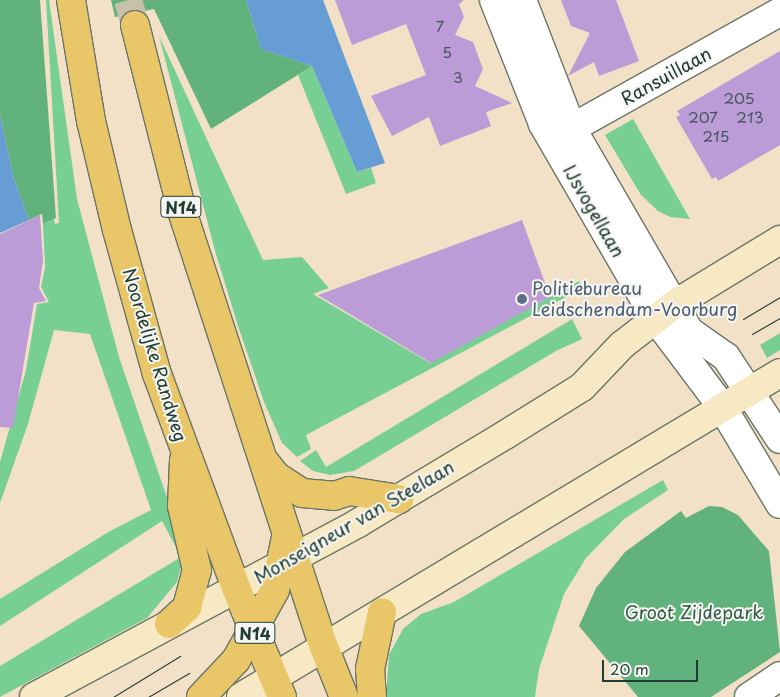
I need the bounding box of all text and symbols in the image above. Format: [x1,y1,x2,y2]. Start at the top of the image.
house number: 7 [436,17,444,35]
street label: Ransuillaan [617,42,715,110]
house number: 5 [442,43,452,61]
house number: 3 [453,68,463,86]
house number: 205 [724,89,754,107]
house number: 207 [688,108,718,126]
house number: 213 [736,108,764,126]
house number: 215 [703,127,729,145]
street label: IJsvogellaan [559,161,629,261]
road number: N14 [160,193,202,220]
street label: Noordelijke Randweg [118,265,192,445]
place label: Politiebureau Leidschendam-Voorburg [532,278,737,320]
marker: Politiebureau Leidschendam-Voorburg [516,293,528,305]
street label: Monseigneur van Steelaan [250,456,458,588]
park label: Groot Zijdepark [625,601,763,623]
road number: N14 [234,620,276,646]
scale bar [605,650,701,682]
text: 20 m [610,657,649,680]

